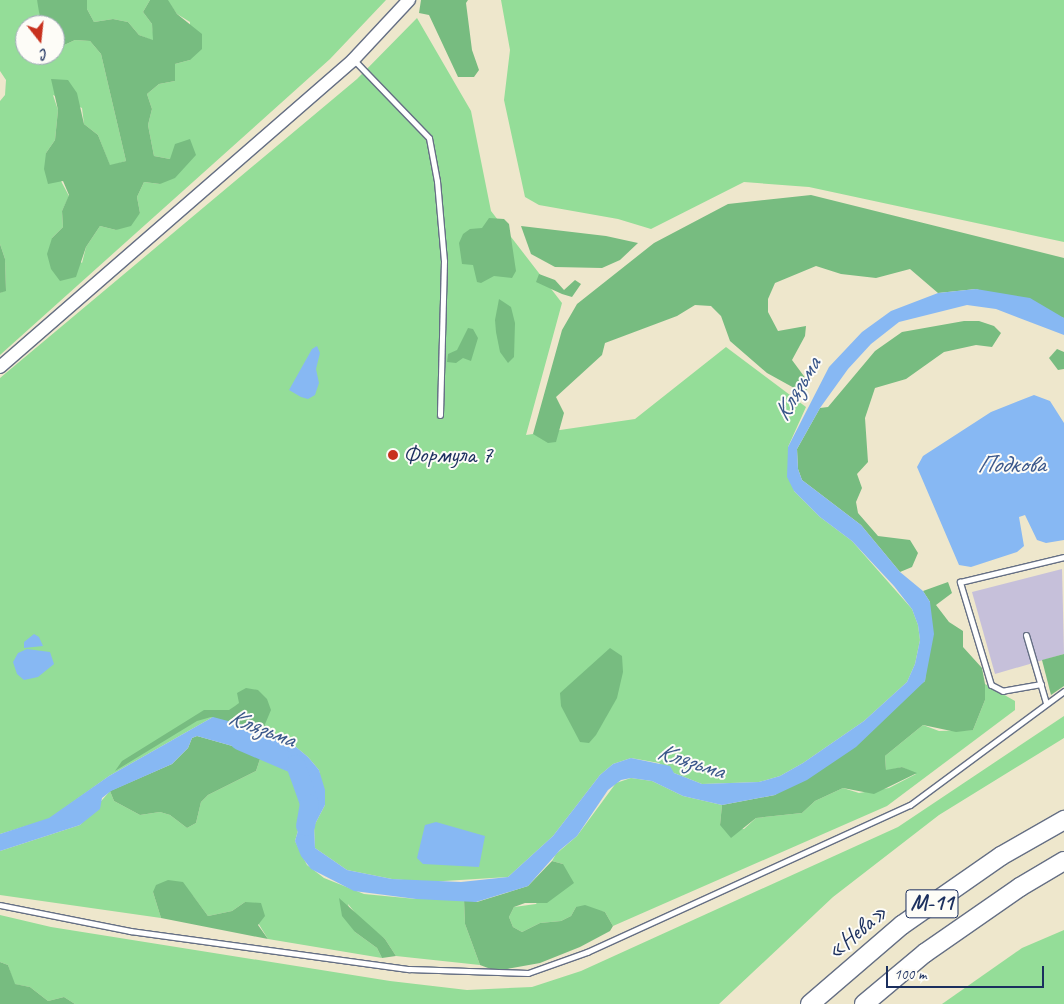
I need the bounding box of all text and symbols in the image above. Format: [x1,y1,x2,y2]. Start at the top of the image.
north arrow [15,15,65,65]
text: С [38,45,50,63]
water label: Клязьма [767,352,827,426]
place label: Формула 7 [403,441,493,469]
marker: Формула 7 [387,449,399,461]
water label: Подкова [977,449,1045,479]
water label: Клязьма [225,702,299,754]
water label: Клязьма [654,736,728,786]
road number: М-11 [904,884,960,924]
street label: «Нева» [821,898,893,966]
scale bar [889,956,1046,988]
text: 100 m [894,965,926,984]

